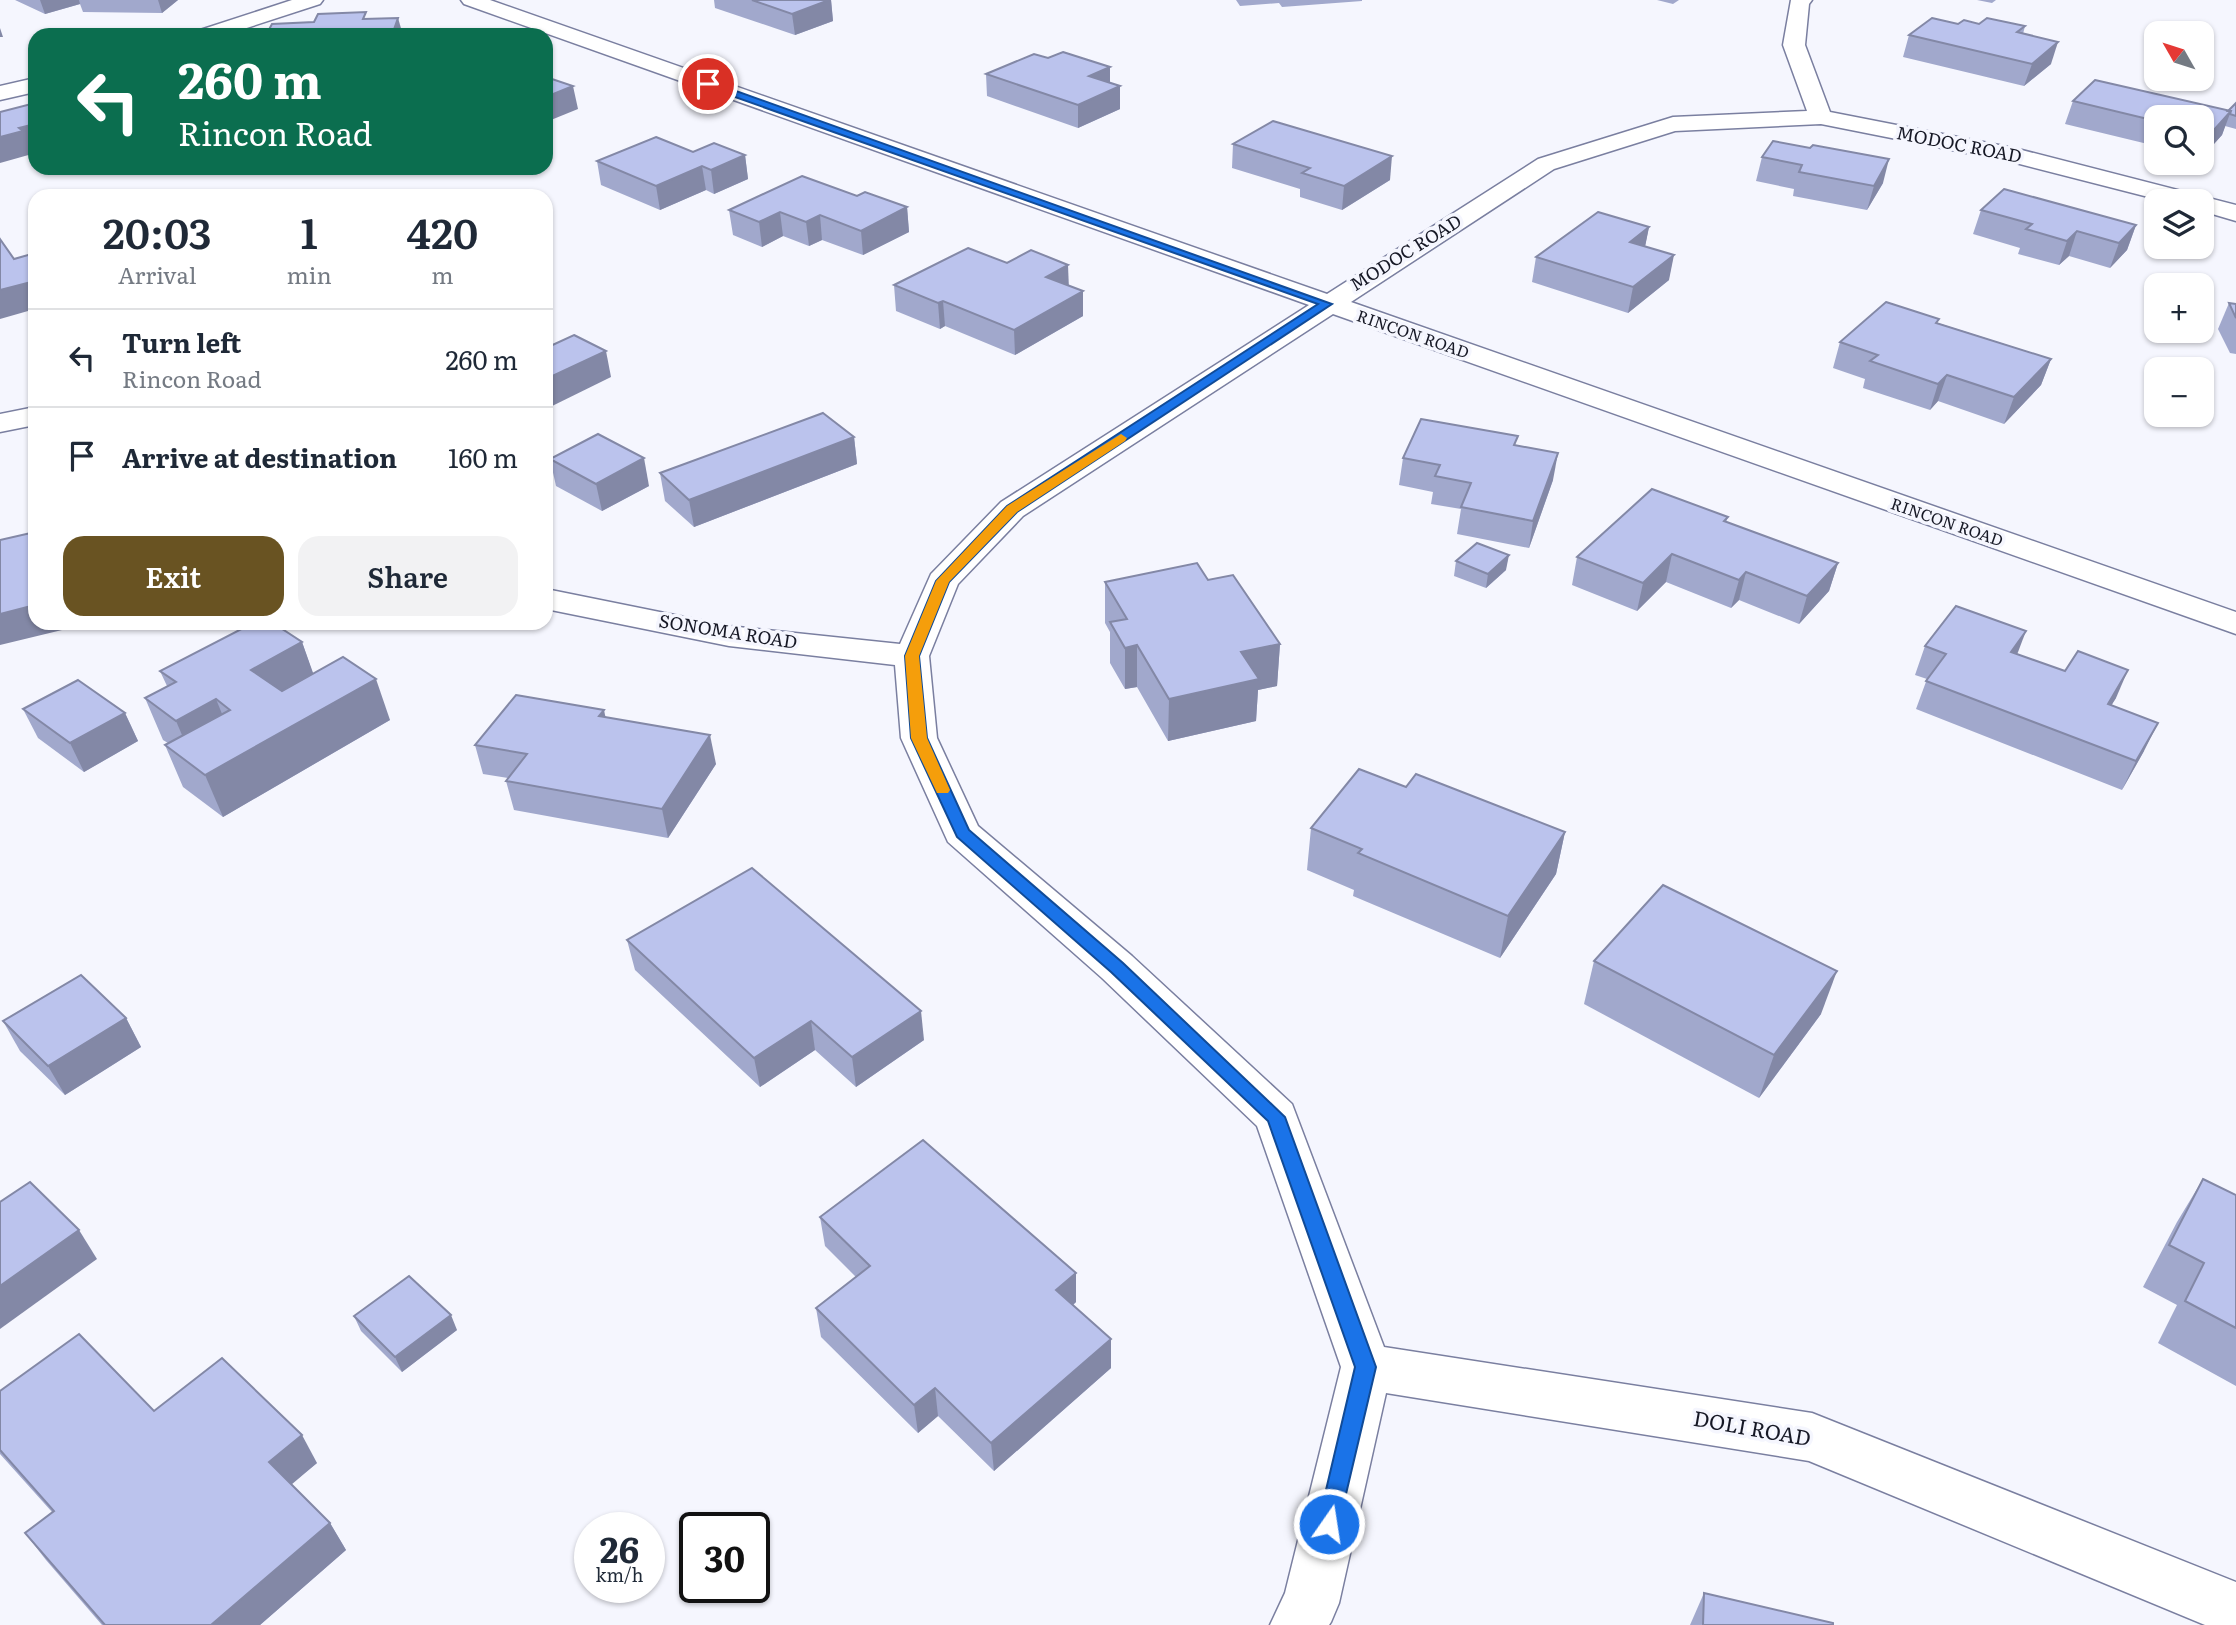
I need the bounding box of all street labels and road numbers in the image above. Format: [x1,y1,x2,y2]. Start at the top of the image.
street label: MODOC ROAD [1894,118,2024,169]
street label: MODOC ROAD [1344,207,1466,297]
street label: RINCON ROAD [1354,303,1473,364]
street label: RINCON ROAD [1888,491,2007,552]
street label: SONOMA ROAD [657,606,799,655]
street label: DOLI ROAD [1691,1401,1814,1452]

